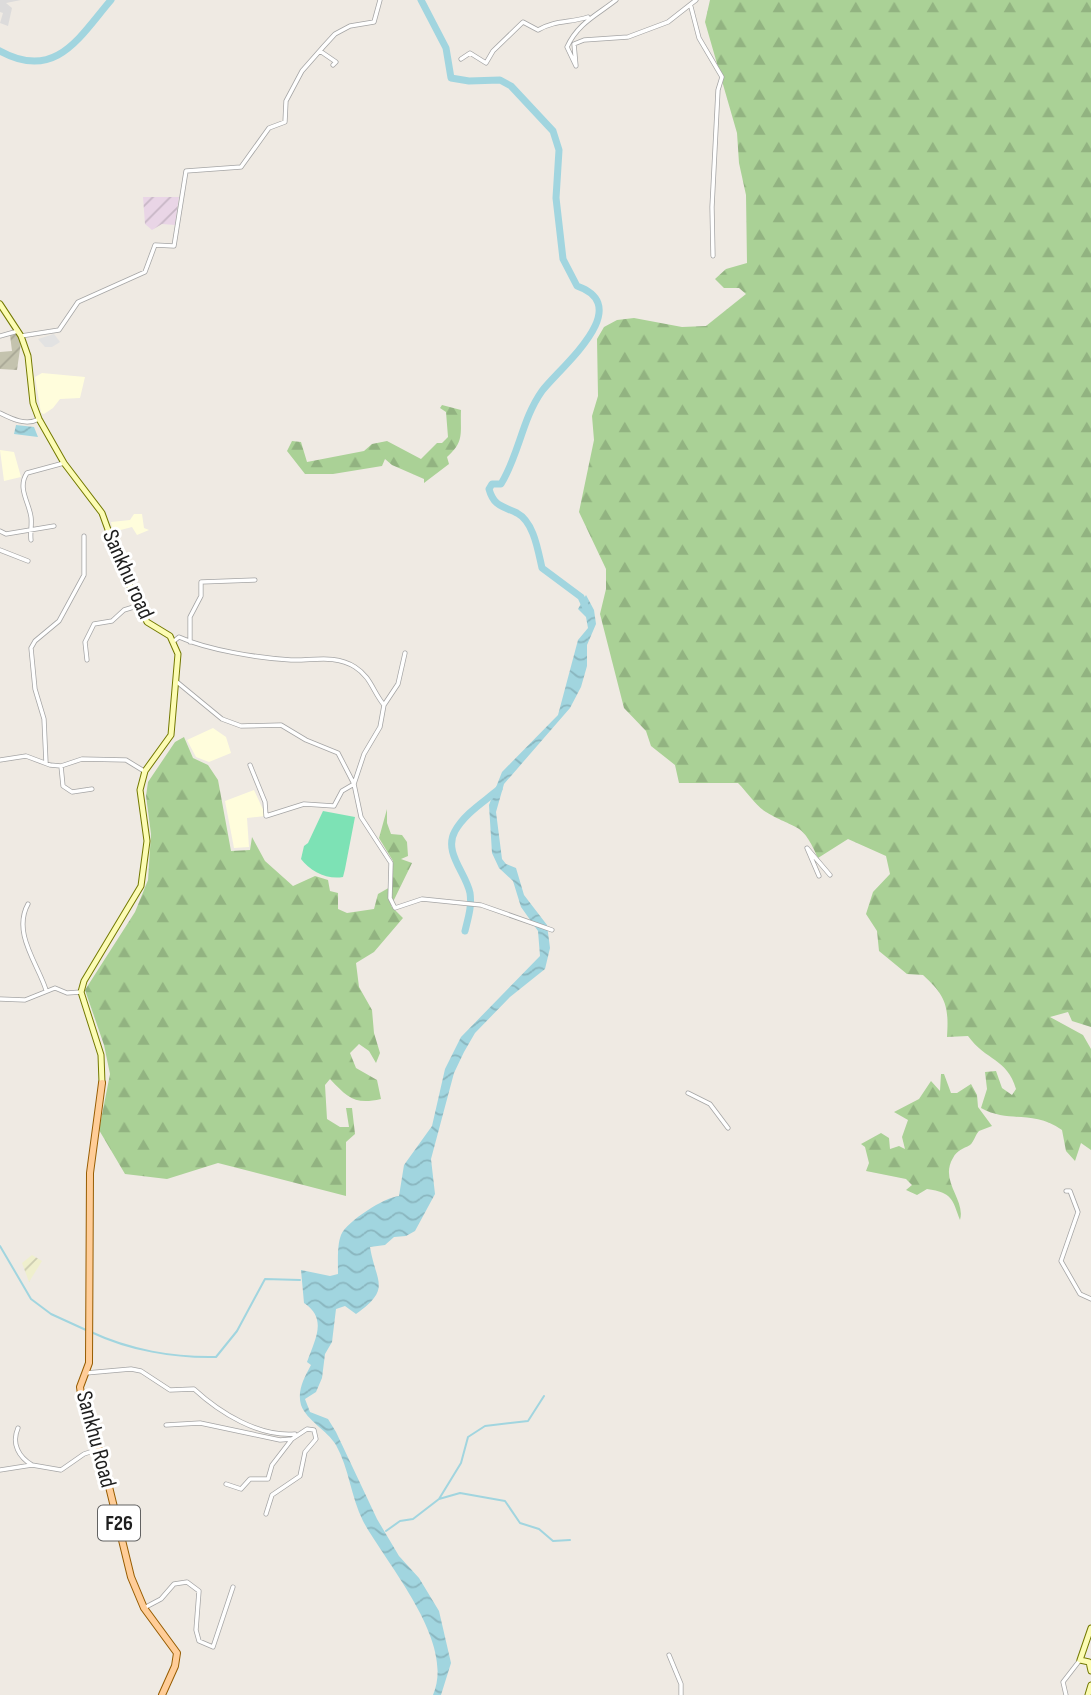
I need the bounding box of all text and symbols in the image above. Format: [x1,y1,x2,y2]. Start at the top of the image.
street label: Sankhu road [96,525,160,623]
street label: Sankhu Road [70,1388,122,1491]
road number: F26 [98,1506,140,1540]

